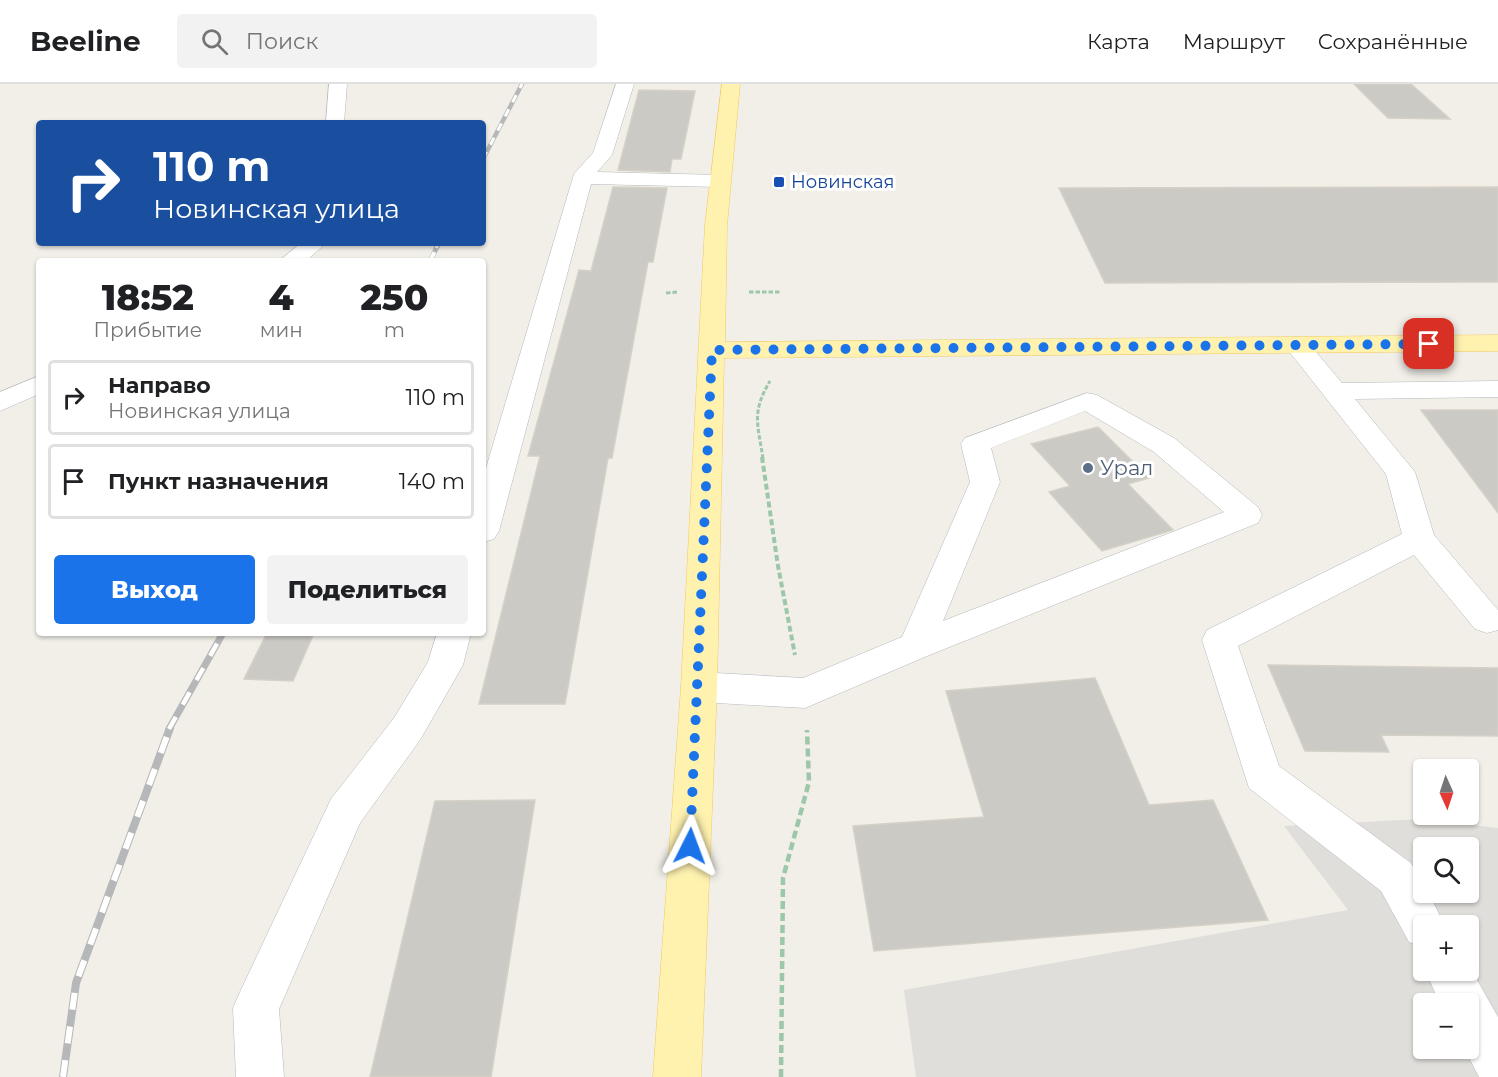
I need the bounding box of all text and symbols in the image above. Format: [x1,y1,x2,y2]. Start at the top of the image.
search box [177,14,597,68]
text: Beeline [30,24,141,58]
icon: search [198,25,231,58]
text: Поиск [246,28,318,55]
text: Карта [1087,29,1150,54]
text: Маршрут [1183,29,1285,54]
text: Сохранённые [1318,29,1468,54]
text: 110 m [153,140,270,192]
icon: right [54,144,132,222]
place label: Новинская [791,171,895,193]
marker: Новинская [772,175,786,189]
text: Новинская улица [153,192,400,225]
text: 18:52 [102,275,194,319]
text: 4 [269,275,294,319]
text: 250 [360,275,428,319]
text: Прибытие [94,318,202,342]
text: мин [260,318,303,342]
text: m [384,318,405,342]
pin [1403,318,1454,369]
icon: arrive [1412,327,1445,360]
text: Направо [108,372,211,399]
icon: right [57,381,90,414]
text: 110 m [405,384,465,411]
text: Новинская улица [108,399,291,423]
place label: Урал [1100,455,1153,480]
marker: Урал [1081,461,1095,475]
icon: arrive [57,465,90,498]
text: Пункт назначения [108,468,329,495]
text: 140 m [399,468,465,495]
button: Выход [54,555,255,624]
button: Поделиться [267,555,468,624]
north arrow [1413,759,1479,825]
map controls [1413,759,1479,1059]
position arrow [658,814,722,878]
button: search [1413,837,1479,903]
button: + [1413,915,1479,981]
button: − [1413,993,1479,1059]

